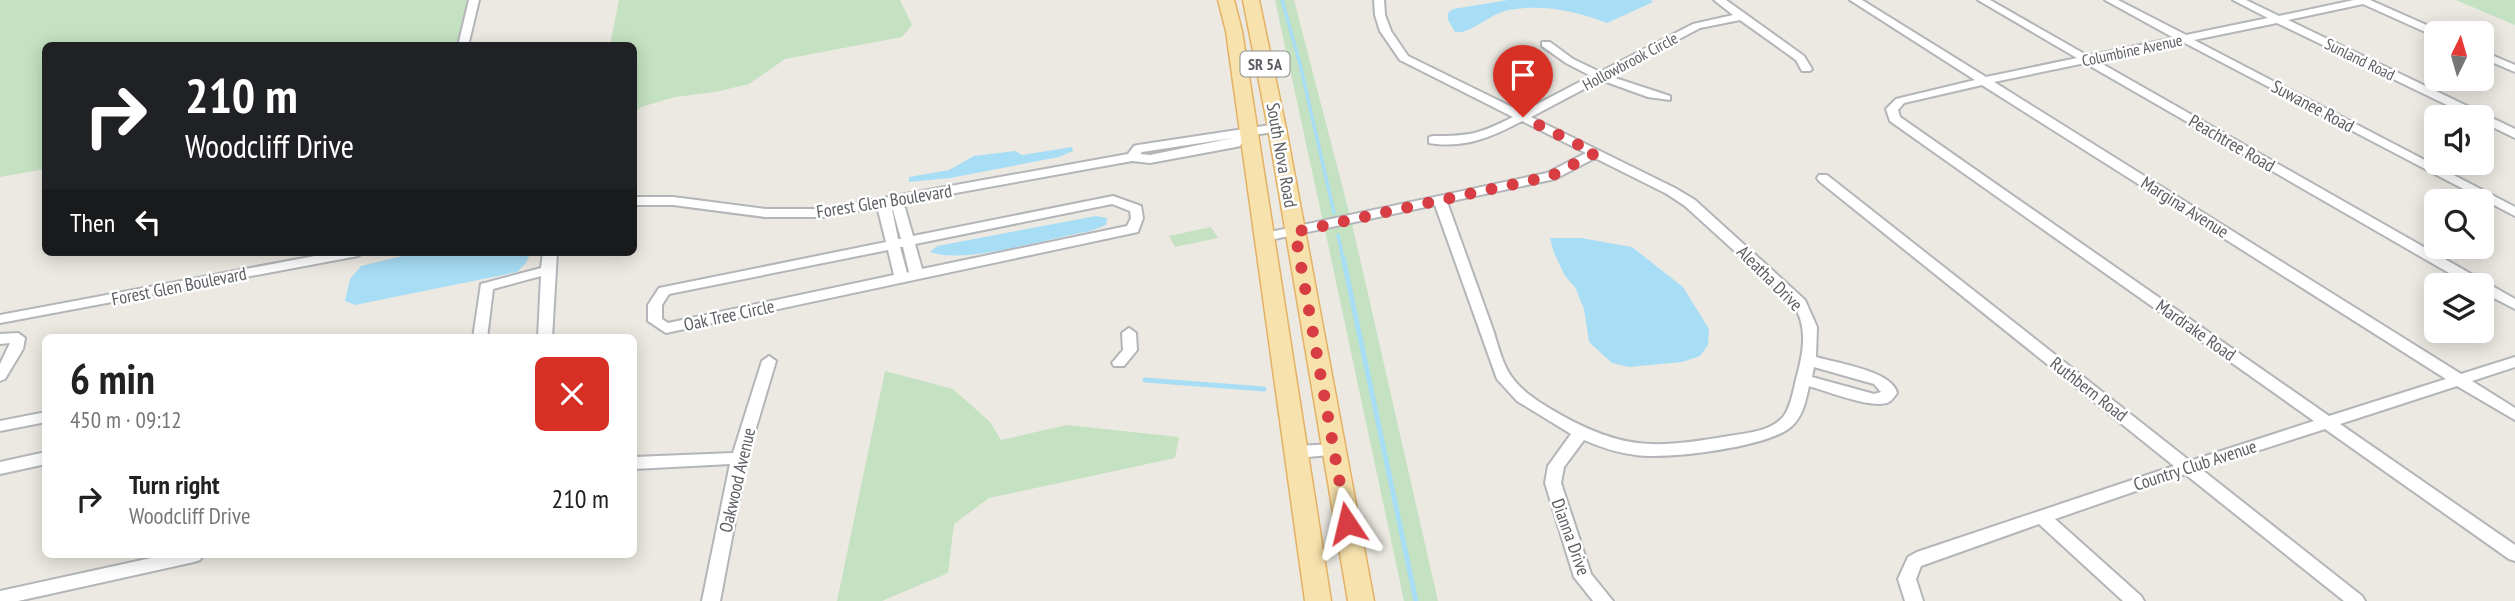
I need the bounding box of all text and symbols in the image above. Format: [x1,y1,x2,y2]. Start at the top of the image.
north arrow [2424,21,2494,91]
map controls [2424,21,2494,343]
street label: Hollowbrook Circle [1579,28,1681,94]
street label: Columbine Avenue [2080,30,2184,70]
street label: Sunland Road [2322,33,2398,85]
pin [1493,45,1553,117]
road number: SR 5A [1240,52,1290,76]
icon: arrive [1504,56,1542,94]
text: 210 m [185,63,298,127]
icon: right [70,70,161,161]
street label: Suwanee Road [2268,75,2358,137]
street label: South Nova Road [1261,101,1303,209]
button: sound [2424,105,2494,175]
street label: Peachtree Road [2185,109,2279,177]
text: Woodcliff Drive [185,125,354,167]
street label: Margina Avenue [2137,171,2233,243]
street label: Forest Glen Boulevard [815,179,953,223]
button: search [2424,189,2494,259]
icon: left [129,203,167,241]
text: Then [70,206,115,239]
street label: Aleatha Drive [1732,240,1808,316]
street label: Forest Glen Boulevard [110,262,248,310]
button: layers [2424,273,2494,343]
street label: Oak Tree Circle [682,294,776,336]
street label: Mardrake Road [2152,294,2240,366]
text: 6 min [70,351,155,406]
street label: Ruthbern Road [2046,352,2132,426]
button: close [535,357,609,431]
text: 450 m · 09:12 [70,405,182,434]
street label: Oakwood Avenue [714,425,760,535]
street label: Country Club Avenue [2131,434,2259,496]
text: Turn right [129,468,220,501]
icon: right [70,480,108,518]
text: 210 m [551,482,609,515]
position arrow [1310,486,1384,560]
street label: Dianna Drive [1546,495,1596,579]
text: Woodcliff Drive [129,501,251,530]

